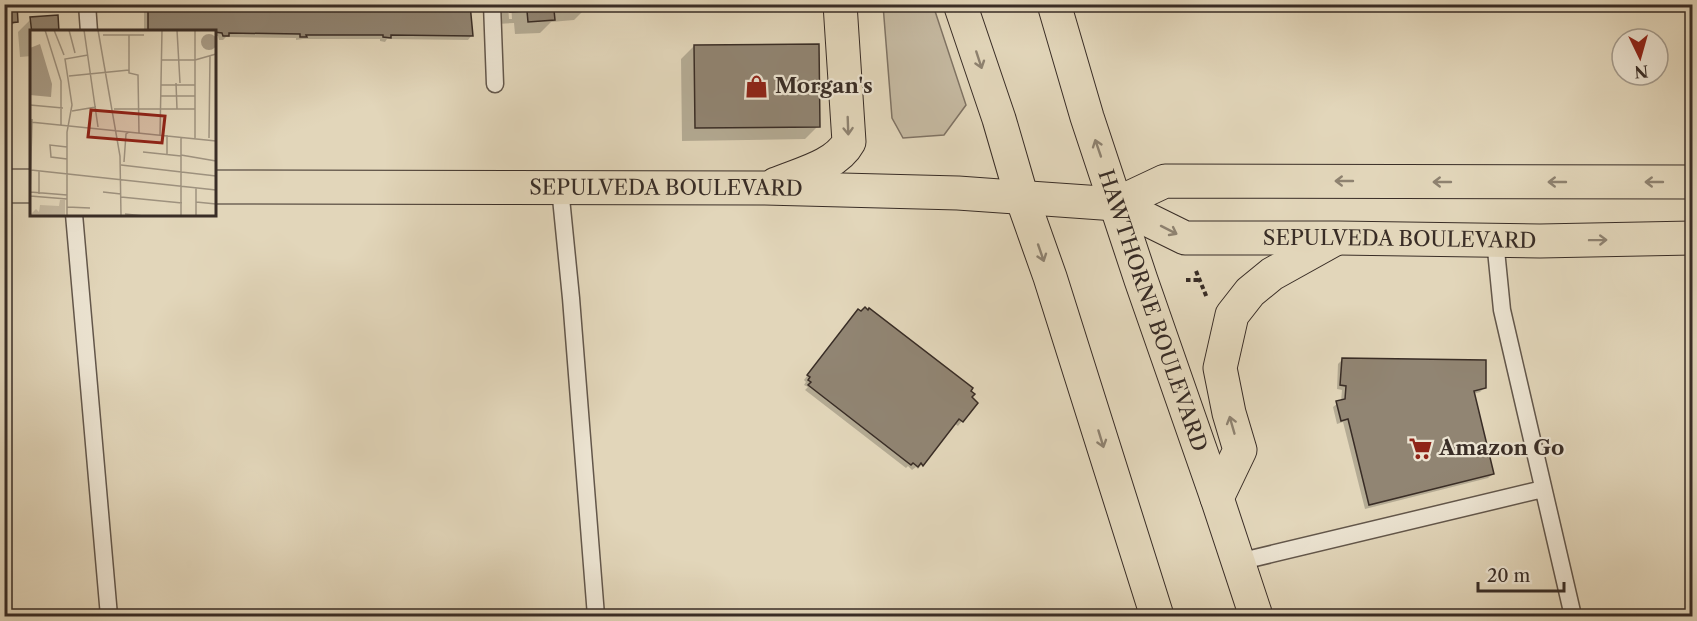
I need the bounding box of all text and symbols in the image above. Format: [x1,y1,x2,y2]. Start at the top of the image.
north arrow [1610,27,1670,87]
inset map [30,30,216,216]
one-way arrow [974,50,985,69]
text: N [1633,61,1649,83]
shop icon: Morgan's [744,73,770,99]
place label: Morgan's [775,73,873,98]
one-way arrow [843,115,854,135]
one-way arrow [1091,139,1102,158]
street label: HAWTHORNE BOULEVARD [1093,166,1213,455]
street label: SEPULVEDA BOULEVARD [529,175,803,201]
one-way arrow [1334,175,1354,187]
one-way arrow [1432,176,1452,188]
one-way arrow [1547,176,1567,188]
one-way arrow [1644,176,1664,188]
one-way arrow [1159,225,1177,236]
street label: SEPULVEDA BOULEVARD [1263,225,1537,253]
one-way arrow [1588,234,1608,245]
one-way arrow [1037,243,1048,262]
one-way arrow [1226,416,1238,435]
one-way arrow [1096,429,1107,448]
supermarket icon: Amazon Go [1408,435,1434,461]
place label: Amazon Go [1438,435,1564,460]
scale bar [1478,555,1564,593]
text: 20 m [1487,565,1531,587]

